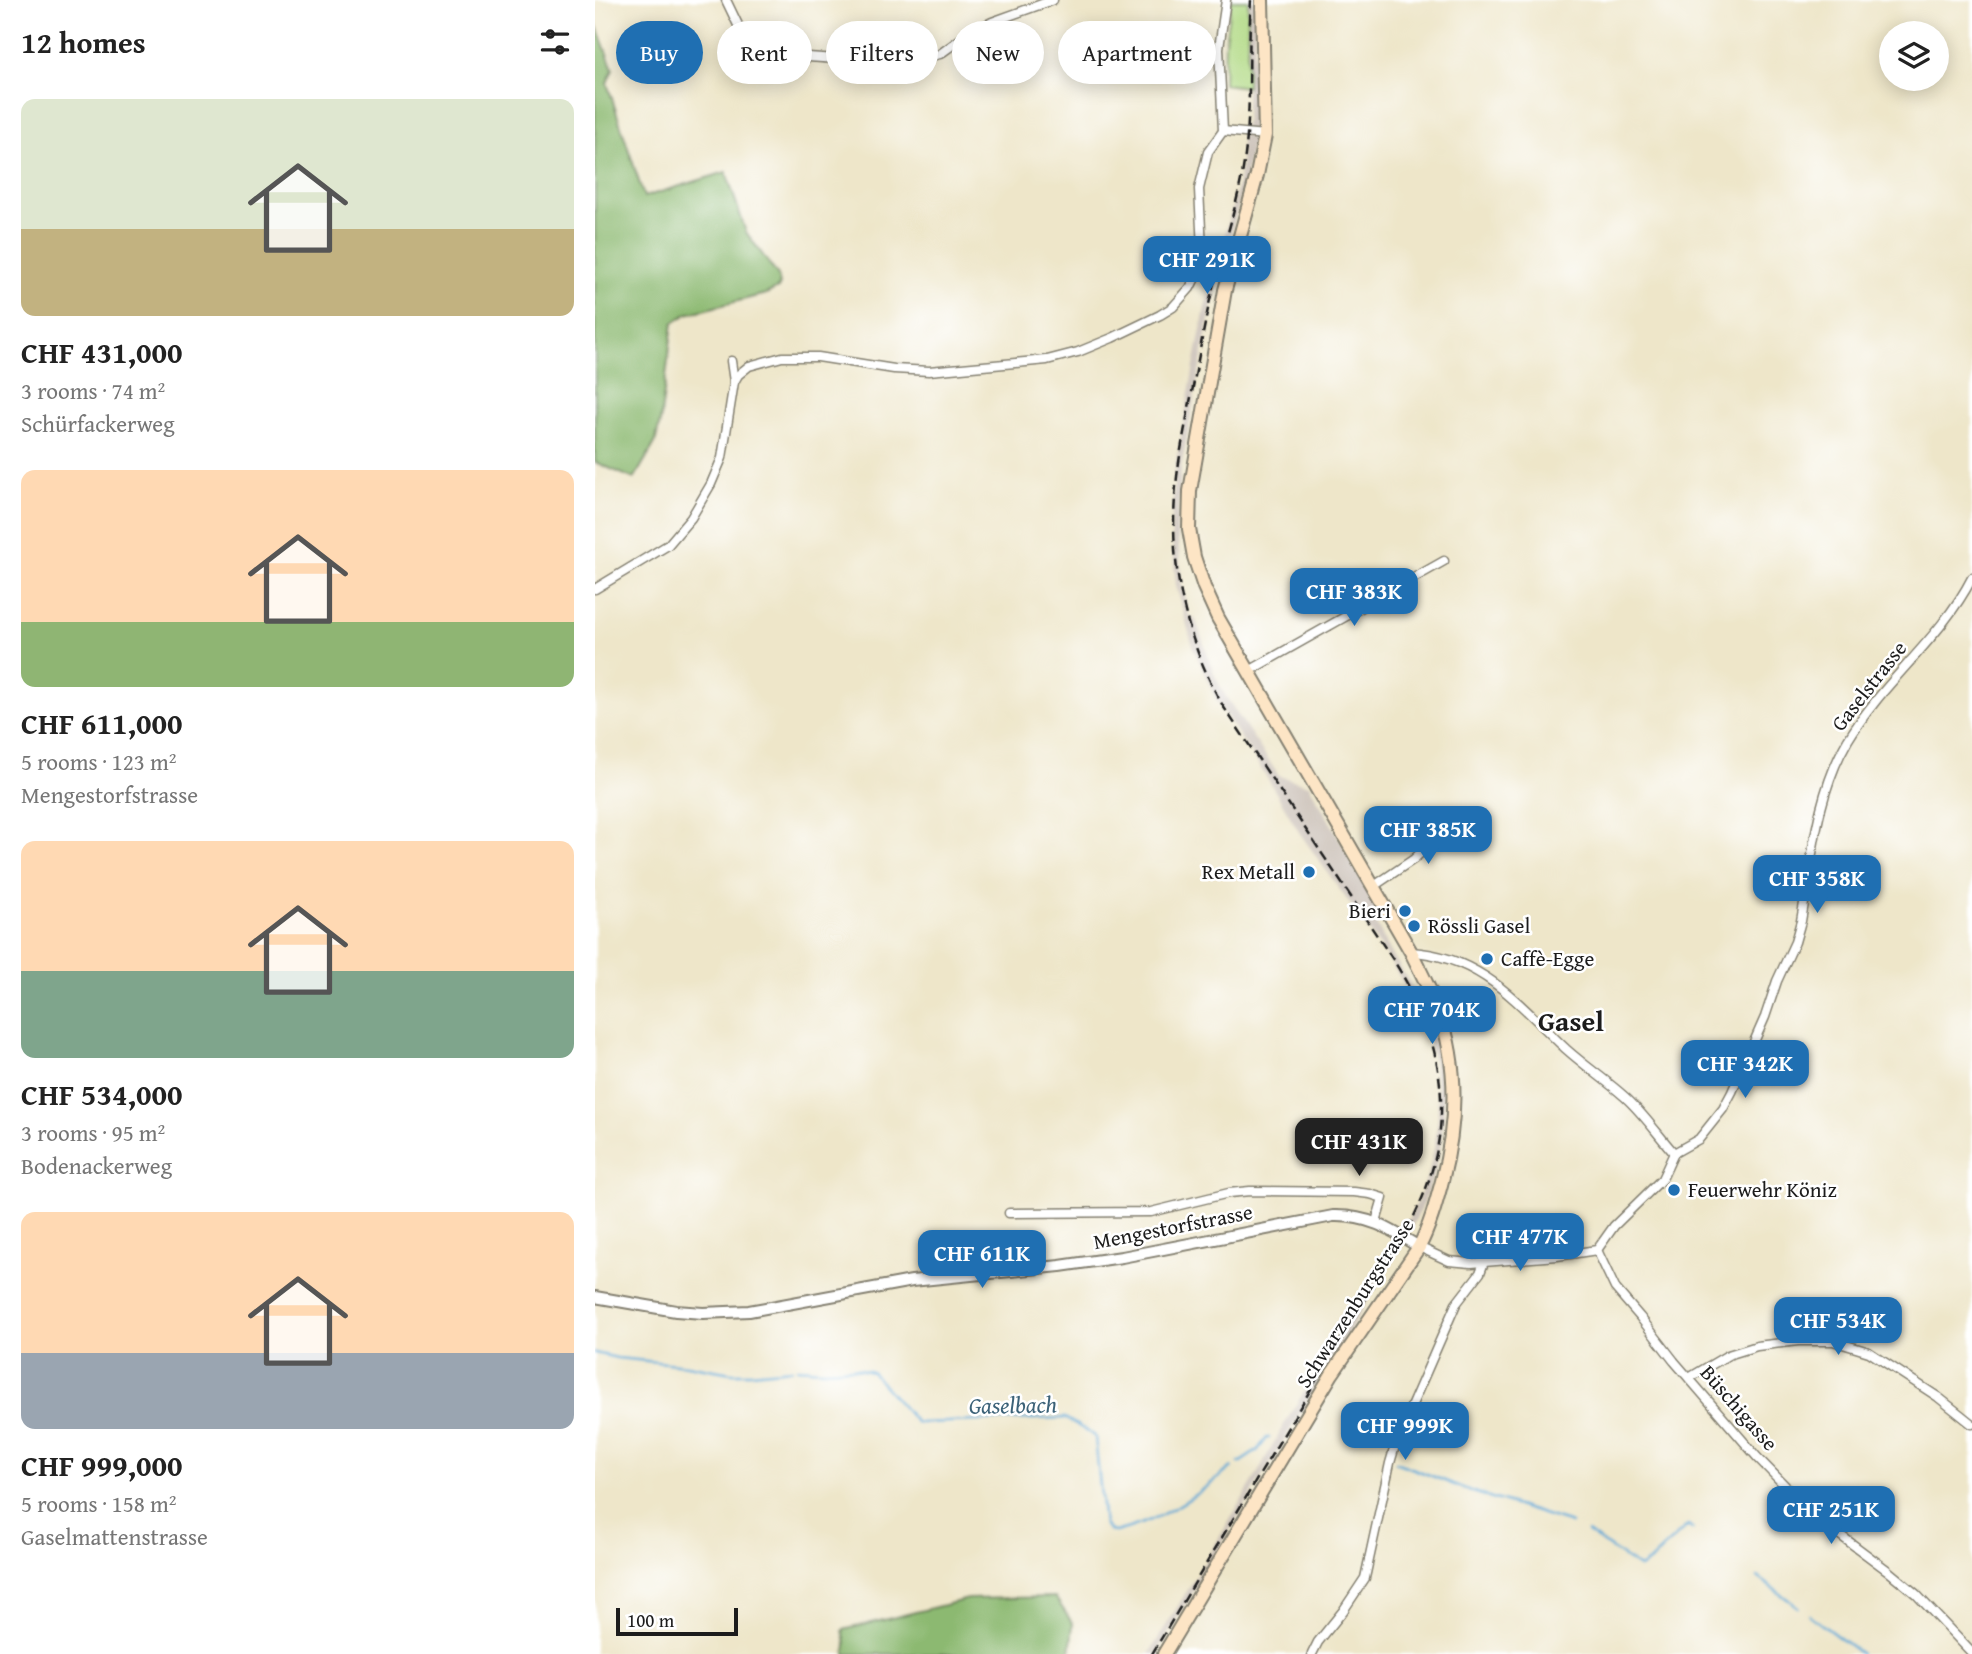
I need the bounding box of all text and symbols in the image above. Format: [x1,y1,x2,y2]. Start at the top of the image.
text: 12 homes [21,20,146,64]
chip: Buy [616,21,703,84]
chip: Rent [717,21,812,84]
chip: Filters [826,21,938,84]
chip: New [952,21,1044,84]
chip: Apartment [1058,21,1216,84]
map controls [1879,21,1949,91]
button: layers [1879,21,1949,91]
icon: filters [536,23,574,61]
icon: home [235,145,361,271]
pin: CHF 291K [1135,236,1279,296]
text: CHF 291K [1159,242,1255,275]
text: CHF 431,000 [21,330,183,374]
text: 3 rooms · 74 m² [21,374,165,407]
text: Schürfackerweg [21,407,175,440]
icon: home [235,516,361,642]
pin: CHF 383K [1282,568,1426,628]
text: CHF 383K [1306,574,1402,607]
street label: Gaselstrasse [1823,634,1914,737]
text: CHF 611,000 [21,701,183,745]
text: 5 rooms · 123 m² [21,745,176,778]
text: Mengestorfstrasse [21,778,198,811]
pin: CHF 385K [1356,806,1500,866]
text: CHF 385K [1380,812,1476,845]
place label: Rex Metall [1202,856,1295,887]
pin: CHF 358K [1745,856,1889,915]
text: CHF 358K [1769,861,1865,894]
marker: Rex Metall [1301,864,1317,880]
icon: home [235,887,361,1013]
place label: Bieri [1349,895,1391,926]
marker: Bieri [1397,903,1413,919]
place label: Rössli Gasel [1428,910,1530,941]
marker: Rössli Gasel [1406,918,1422,934]
place label: Caffè-Egge [1501,943,1594,974]
marker: Caffè-Egge [1479,951,1495,967]
pin: CHF 704K [1360,986,1504,1046]
text: CHF 704K [1384,992,1480,1025]
district label: Gasel [1538,1000,1604,1041]
pin: CHF 342K [1673,1040,1817,1100]
text: CHF 342K [1697,1046,1793,1079]
text: CHF 534,000 [21,1072,183,1116]
text: 3 rooms · 95 m² [21,1116,165,1149]
pin: CHF 431K [1287,1118,1431,1178]
text: CHF 431K [1311,1124,1407,1157]
text: Bodenackerweg [21,1149,172,1182]
place label: Feuerwehr Köniz [1688,1174,1837,1205]
marker: Feuerwehr Köniz [1666,1182,1682,1198]
street label: Mengestorfstrasse [1091,1196,1255,1257]
street label: Schwarzenburgstrasse [1288,1212,1421,1394]
pin: CHF 477K [1448,1214,1592,1273]
text: CHF 477K [1472,1219,1568,1252]
pin: CHF 611K [910,1230,1054,1290]
text: CHF 611K [934,1236,1030,1269]
icon: home [235,1258,361,1384]
pin: CHF 534K [1766,1298,1910,1357]
text: CHF 534K [1790,1303,1886,1336]
street label: Büschigasse [1693,1358,1786,1458]
water label: Gaselbach [969,1387,1058,1422]
pin: CHF 999K [1333,1402,1477,1462]
text: CHF 999K [1357,1408,1453,1441]
text: CHF 999,000 [21,1443,183,1487]
pin: CHF 251K [1759,1486,1903,1546]
text: 5 rooms · 158 m² [21,1487,176,1520]
text: CHF 251K [1783,1492,1879,1525]
text: Gaselmattenstrasse [21,1520,208,1553]
scale bar [616,1605,739,1637]
text: 100 m [627,1606,674,1634]

